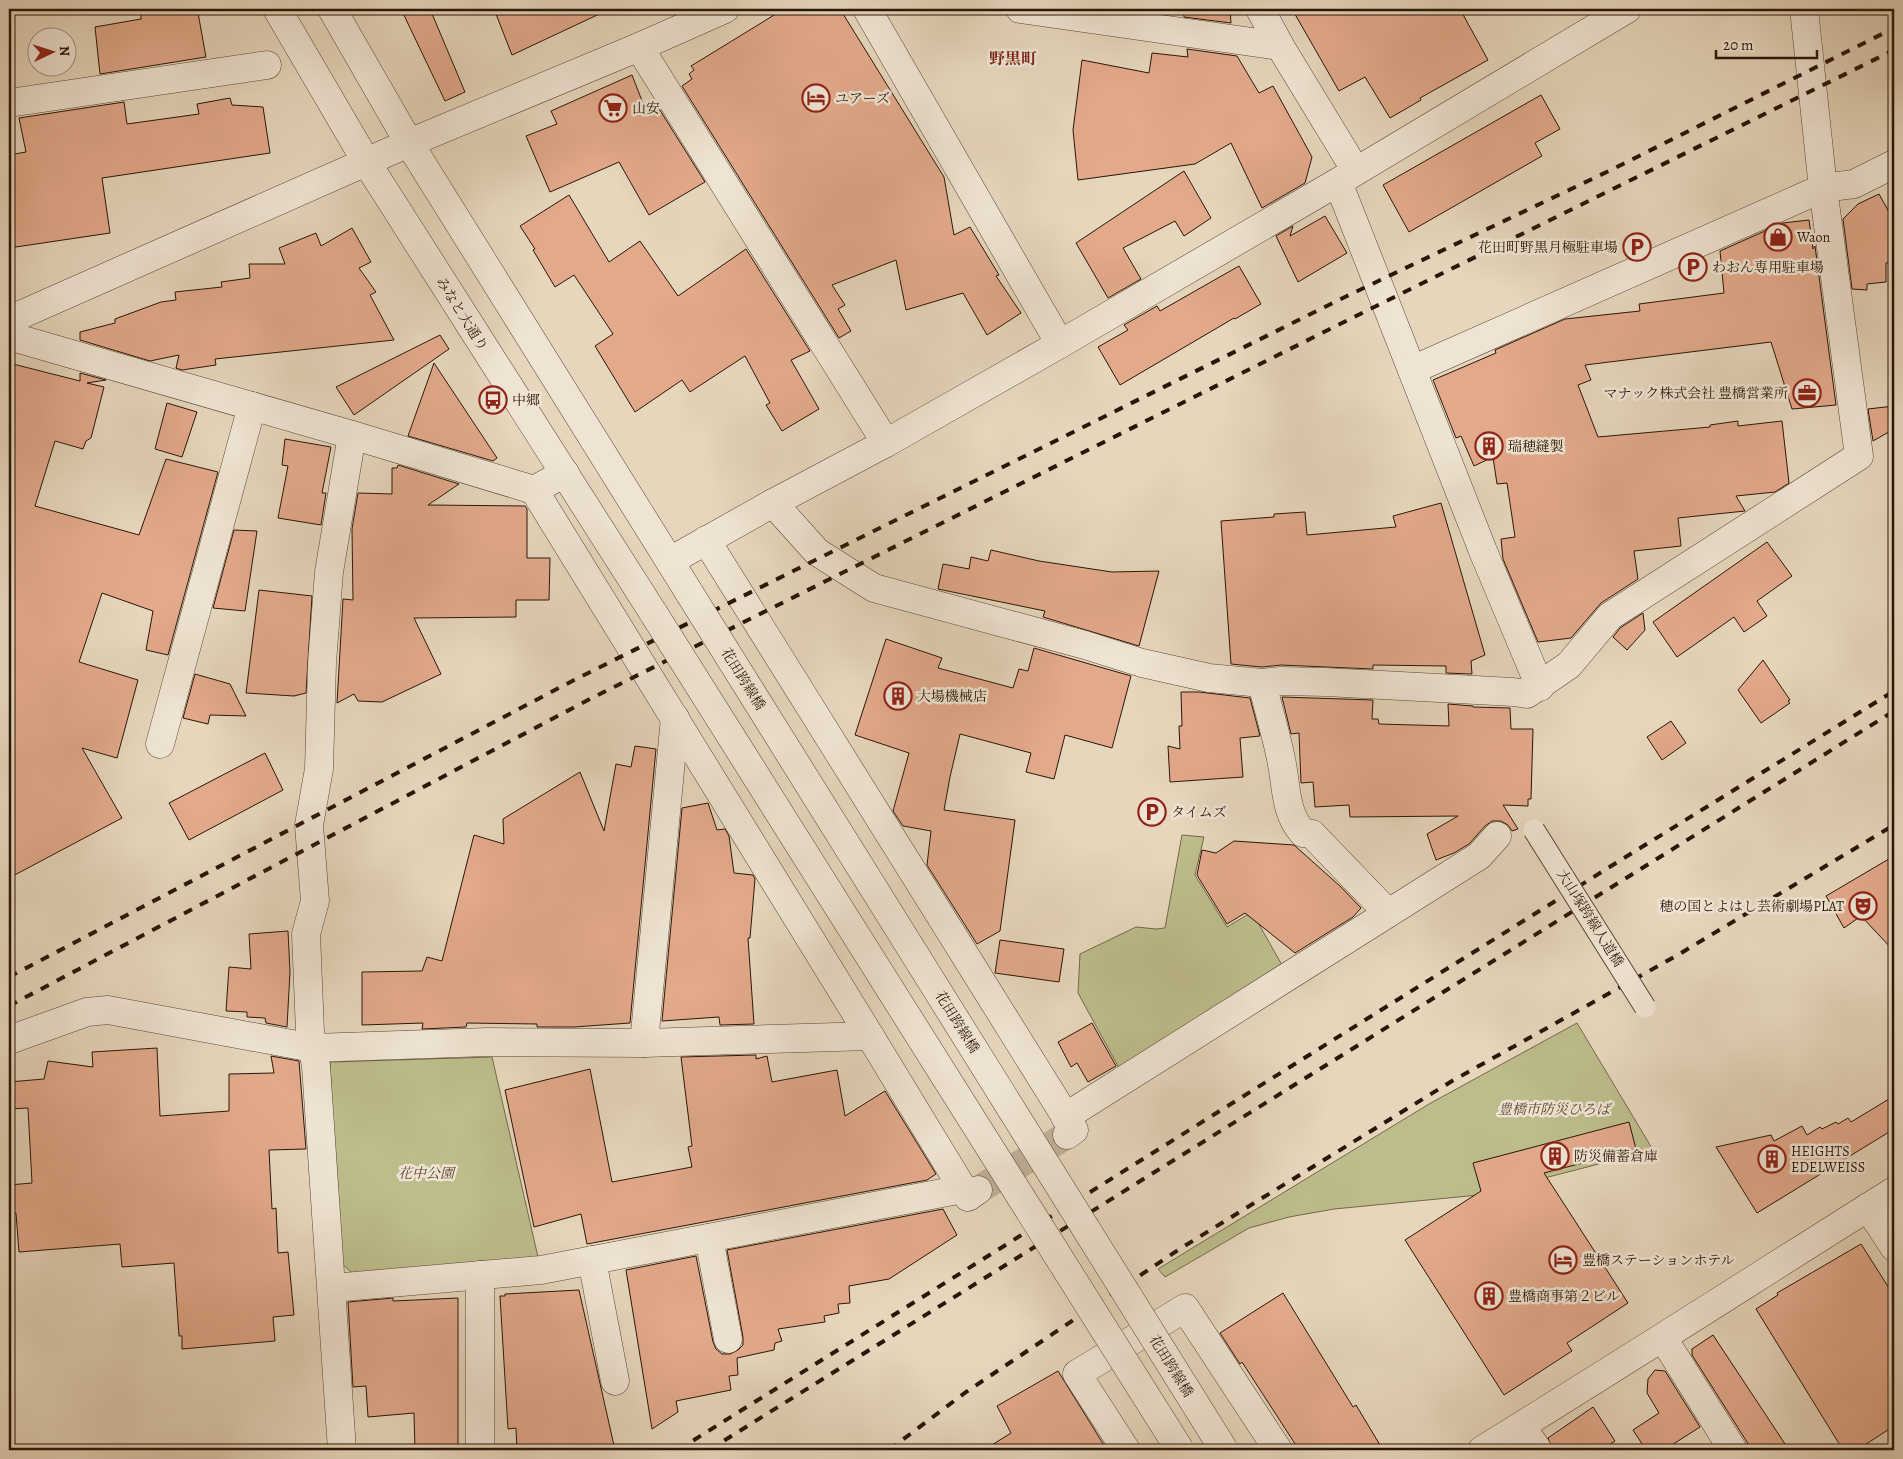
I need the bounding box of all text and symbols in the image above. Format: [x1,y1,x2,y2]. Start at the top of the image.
north arrow [28,28,78,78]
scale bar [1716,28,1817,60]
text: 20 m [1723,35,1754,55]
text: N [55,45,74,57]
district label: 野黒町 [989,48,1037,70]
hotel icon: ユアーズ [801,83,831,113]
place label: ユアーズ [835,89,890,108]
supermarket icon: 山安 [598,93,628,123]
place label: 山安 [632,99,660,118]
shop icon: Waon [1763,222,1793,252]
place label: Waon [1796,228,1830,247]
parking icon: 花田町野黒月極駐車場 [1622,232,1652,262]
place label: 花田町野黒月極駐車場 [1478,238,1618,257]
parking icon: わおん専用駐車場 [1678,252,1708,282]
place label: わおん専用駐車場 [1712,258,1824,277]
street label: みなと大通り [432,273,492,355]
office icon: マナック株式会社 豊橋営業所 [1792,378,1822,408]
place label: マナック株式会社 豊橋営業所 [1604,384,1788,403]
bus stop icon: 中郷 [478,385,508,415]
place label: 中郷 [512,391,540,410]
building icon: 瑞穂縫製 [1474,431,1504,461]
place label: 瑞穂縫製 [1508,437,1564,456]
street label: 花田跨線橋 [716,644,770,714]
building icon: 大場機械店 [883,681,913,711]
place label: 大場機械店 [917,687,987,706]
parking icon: タイムズ [1137,797,1167,827]
place label: タイムズ [1171,803,1227,822]
street label: 大山塚跨線人道橋 [1552,865,1628,971]
theatre icon: 穂の国とよはし芸術劇場PLAT [1848,891,1878,921]
place label: 穂の国とよはし芸術劇場PLAT [1659,897,1844,916]
street label: 花田跨線橋 [930,987,984,1057]
park label: 豊橋市防災ひろば [1498,1100,1613,1119]
building icon: 防災備蓄倉庫 [1540,1141,1570,1171]
place label: HEIGHTS EDELWEISS [1791,1142,1865,1177]
building icon: HEIGHTS EDELWEISS [1757,1144,1787,1174]
place label: 防災備蓄倉庫 [1574,1147,1658,1166]
park label: 花中公園 [398,1164,456,1183]
hotel icon: 豊橋ステーションホテル [1548,1245,1578,1275]
place label: 豊橋ステーションホテル [1582,1251,1734,1270]
building icon: 豊橋商事第２ビル [1474,1281,1504,1311]
place label: 豊橋商事第２ビル [1508,1287,1620,1306]
street label: 花田跨線橋 [1144,1331,1198,1401]

